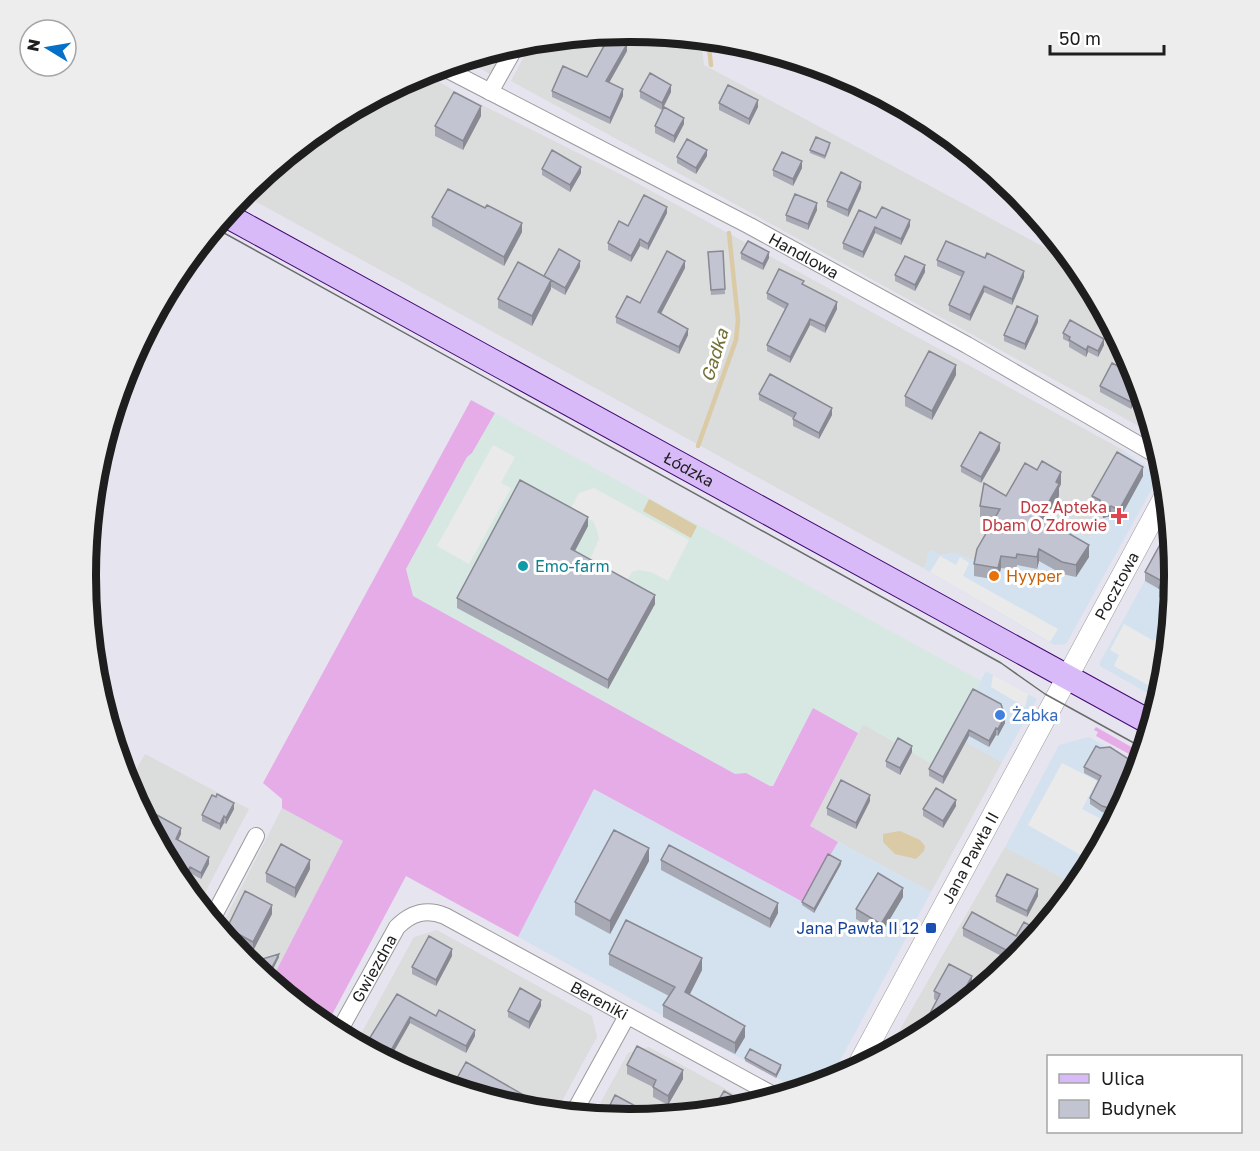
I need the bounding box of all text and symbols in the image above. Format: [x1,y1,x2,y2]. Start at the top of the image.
north arrow [18,18,78,78]
scale bar [1050,18,1164,56]
text: 50 m [1059,27,1101,49]
text: N [22,37,44,53]
street label: Handlowa [765,228,842,283]
water label: Gadka [696,325,733,384]
street label: Łódzka [660,447,718,491]
place label: Doz Apteka Dbam O Zdrowie [982,497,1107,535]
marker: Doz Apteka Dbam O Zdrowie [1112,509,1126,523]
street label: Pocztowa [1090,548,1143,623]
place label: Emo-farm [535,556,610,576]
marker: Emo-farm [516,559,530,573]
place label: Hyyper [1006,566,1062,586]
marker: Hyyper [987,569,1001,583]
place label: Żabka [1012,705,1058,725]
marker: Żabka [993,708,1007,722]
street label: Jana Pawła II [937,808,1003,907]
place label: Jana Pawła II 12 [796,918,919,938]
marker: Jana Pawła II 12 [924,921,938,935]
street label: Gwiezdna [347,931,401,1006]
street label: Bereniki [567,976,632,1024]
legend [1047,1055,1242,1133]
text: Ulica [1101,1067,1145,1089]
text: Budynek [1101,1097,1177,1119]

